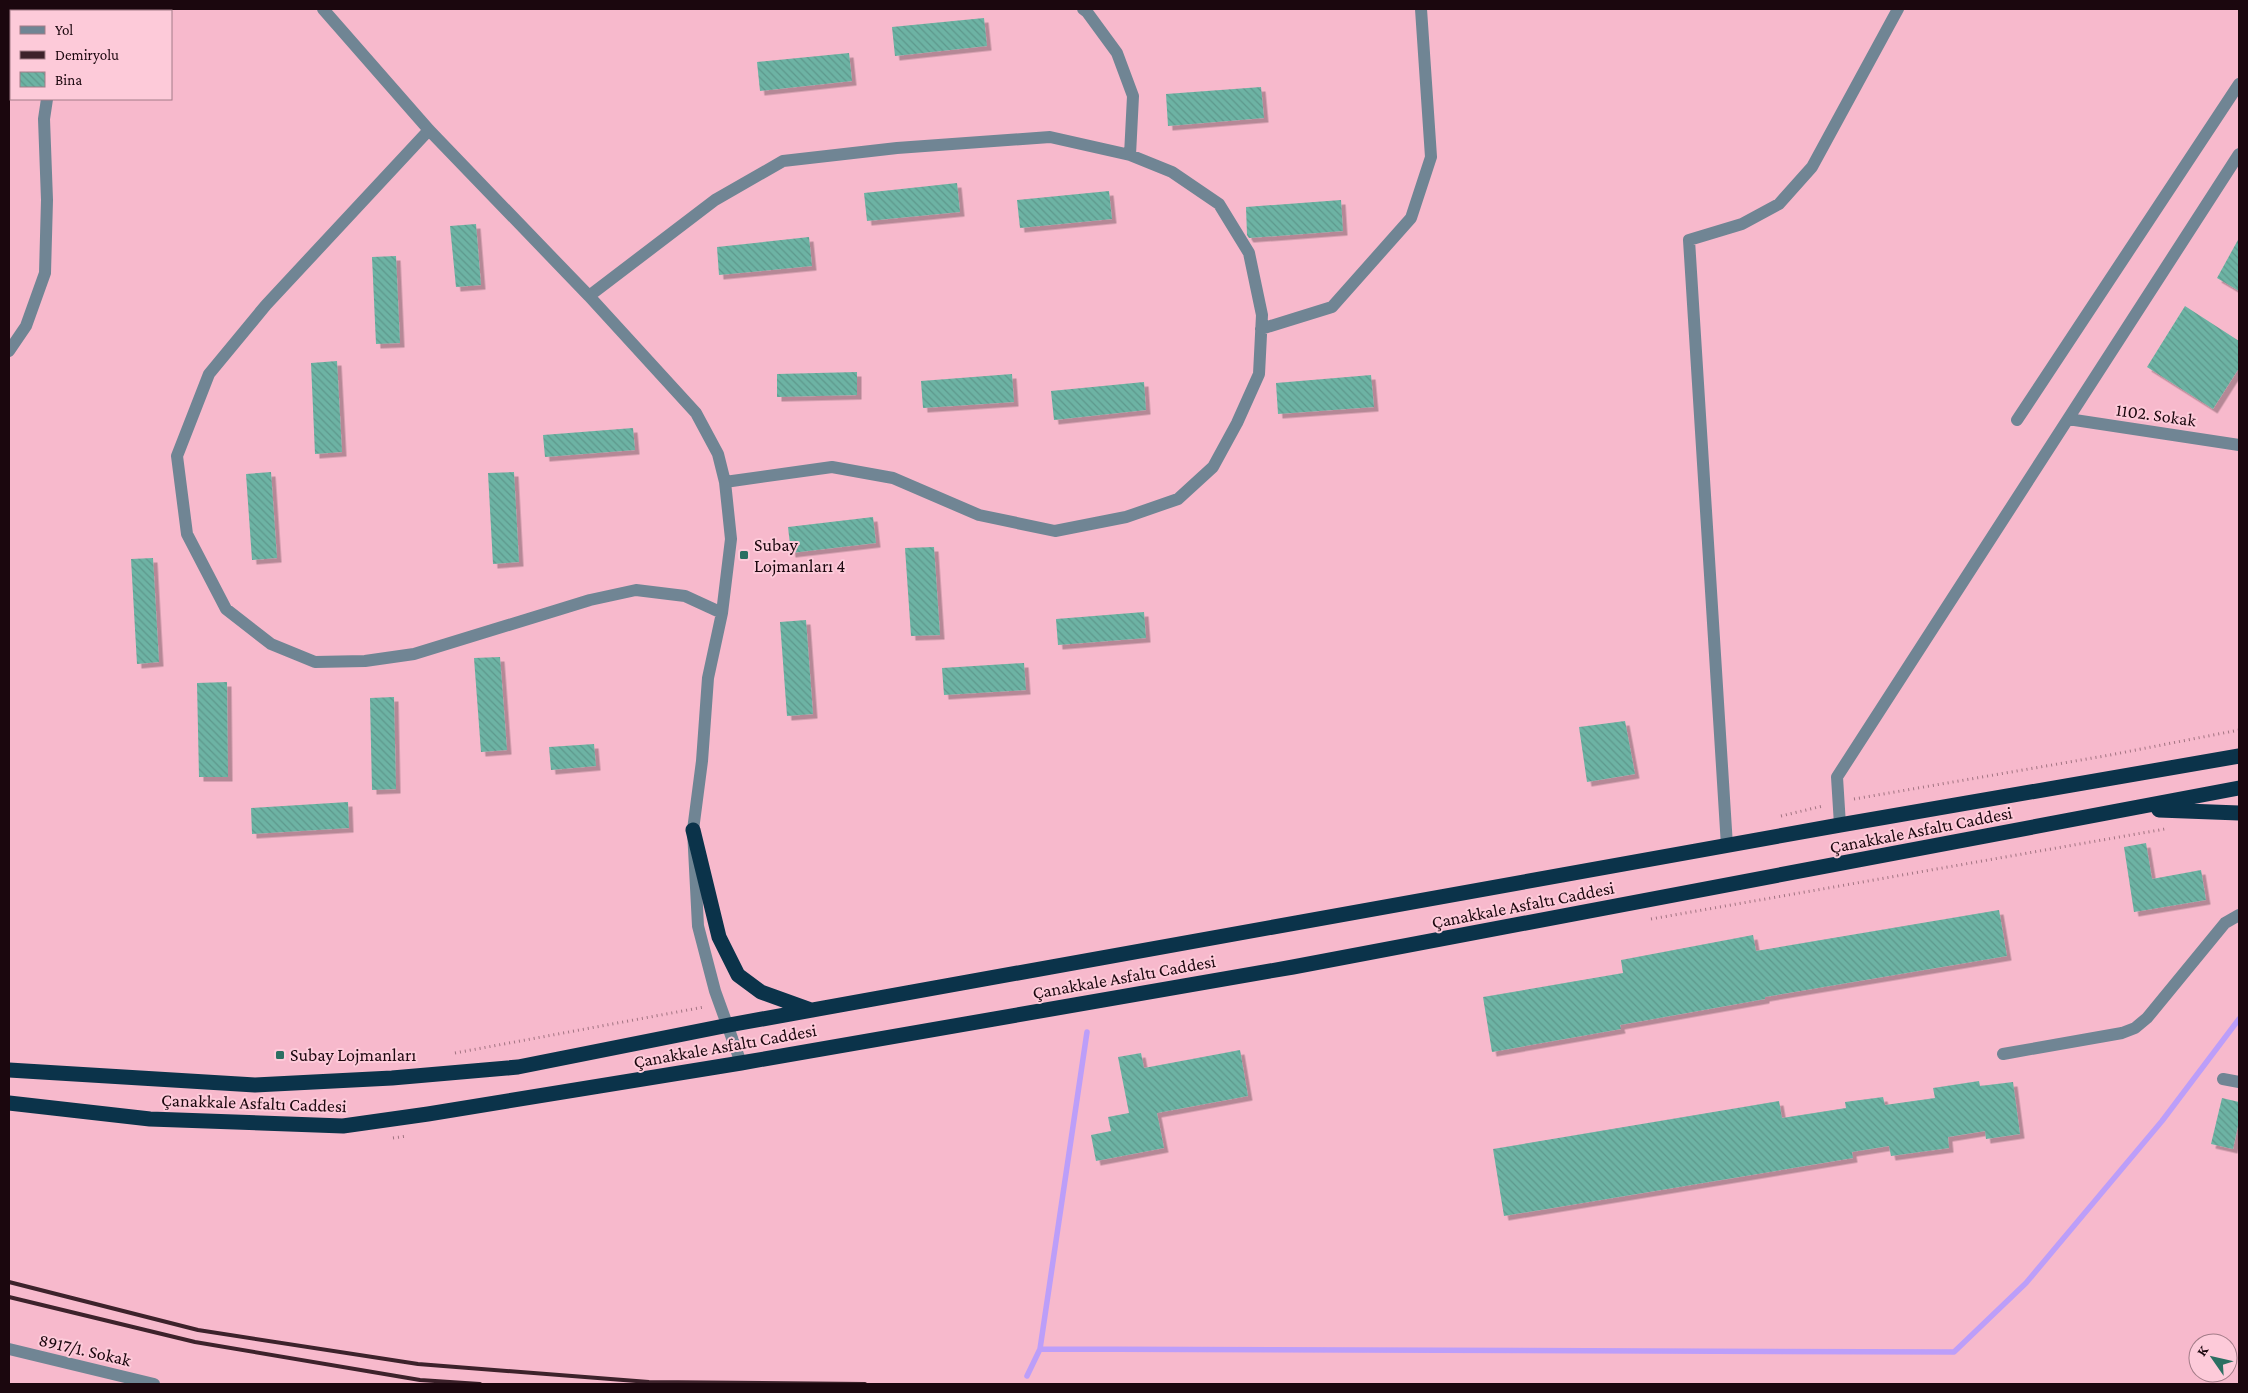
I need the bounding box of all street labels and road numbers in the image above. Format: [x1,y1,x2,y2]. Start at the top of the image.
street label: 1102. Sokak [2115,399,2198,431]
street label: Çanakkale Asfaltı Caddesi [1828,802,2014,858]
street label: Çanakkale Asfaltı Caddesi [1430,877,1616,933]
street label: Çanakkale Asfaltı Caddesi [1031,951,1217,1003]
street label: Çanakkale Asfaltı Caddesi [632,1020,818,1072]
street label: Çanakkale Asfaltı Caddesi [161,1090,347,1116]
street label: 8917/1. Sokak [37,1330,133,1370]

